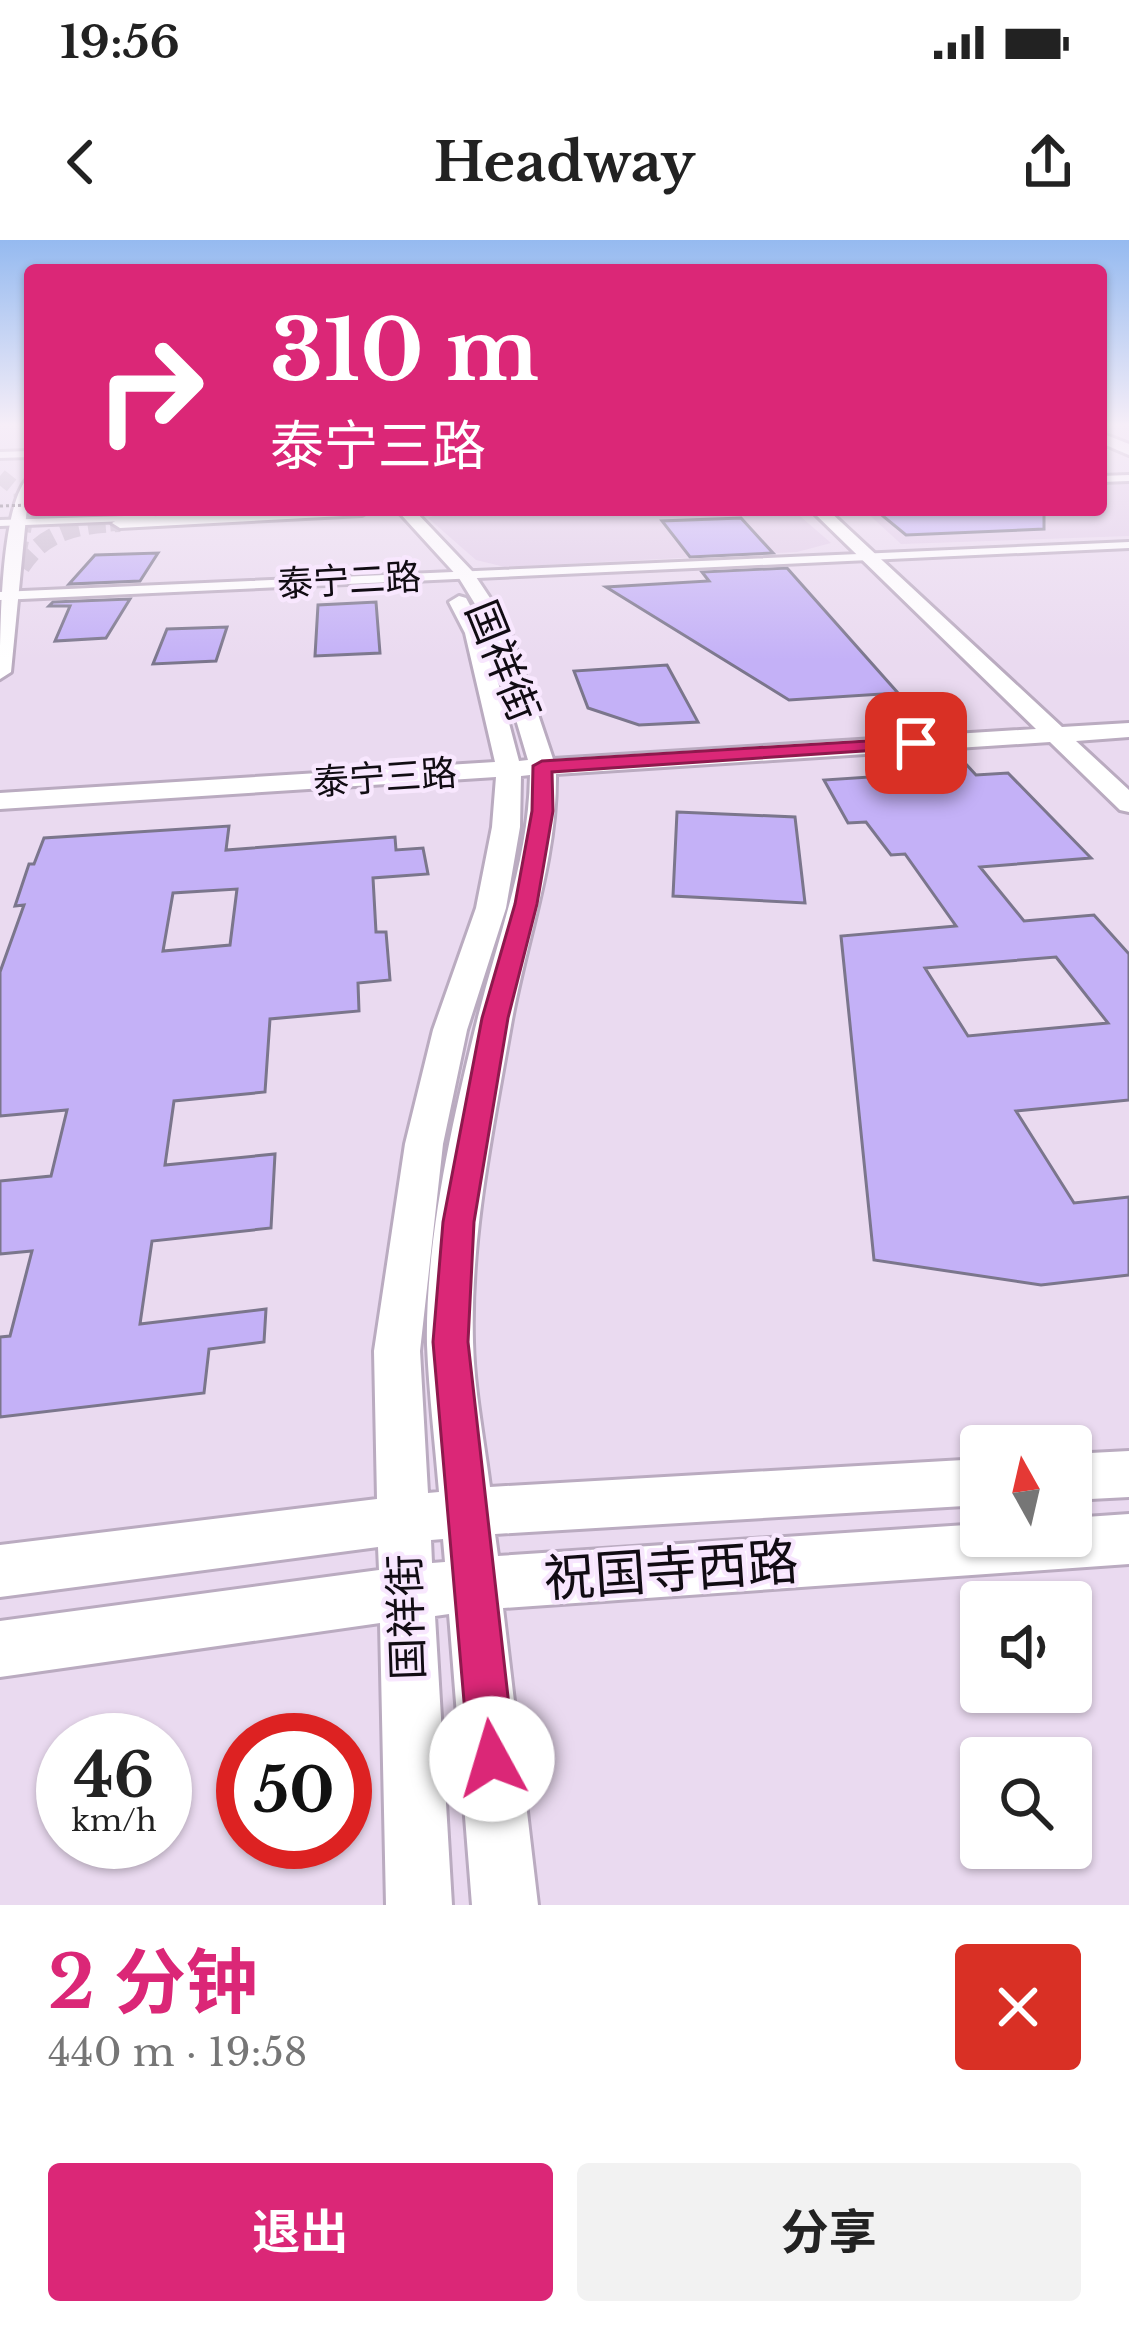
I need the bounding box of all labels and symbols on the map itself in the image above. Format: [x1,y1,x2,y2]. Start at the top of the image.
street label: 泰宁二路 [276,554,422,607]
street label: 国祥街 [455,593,551,729]
pin [865,692,967,794]
street label: 泰宁三路 [312,750,458,805]
north arrow [960,1425,1092,1557]
street label: 祝国寺西路 [542,1530,800,1611]
street label: 国祥街 [378,1553,434,1681]
position arrow [429,1696,555,1822]
speed limit sign: 50 [216,1713,372,1869]

